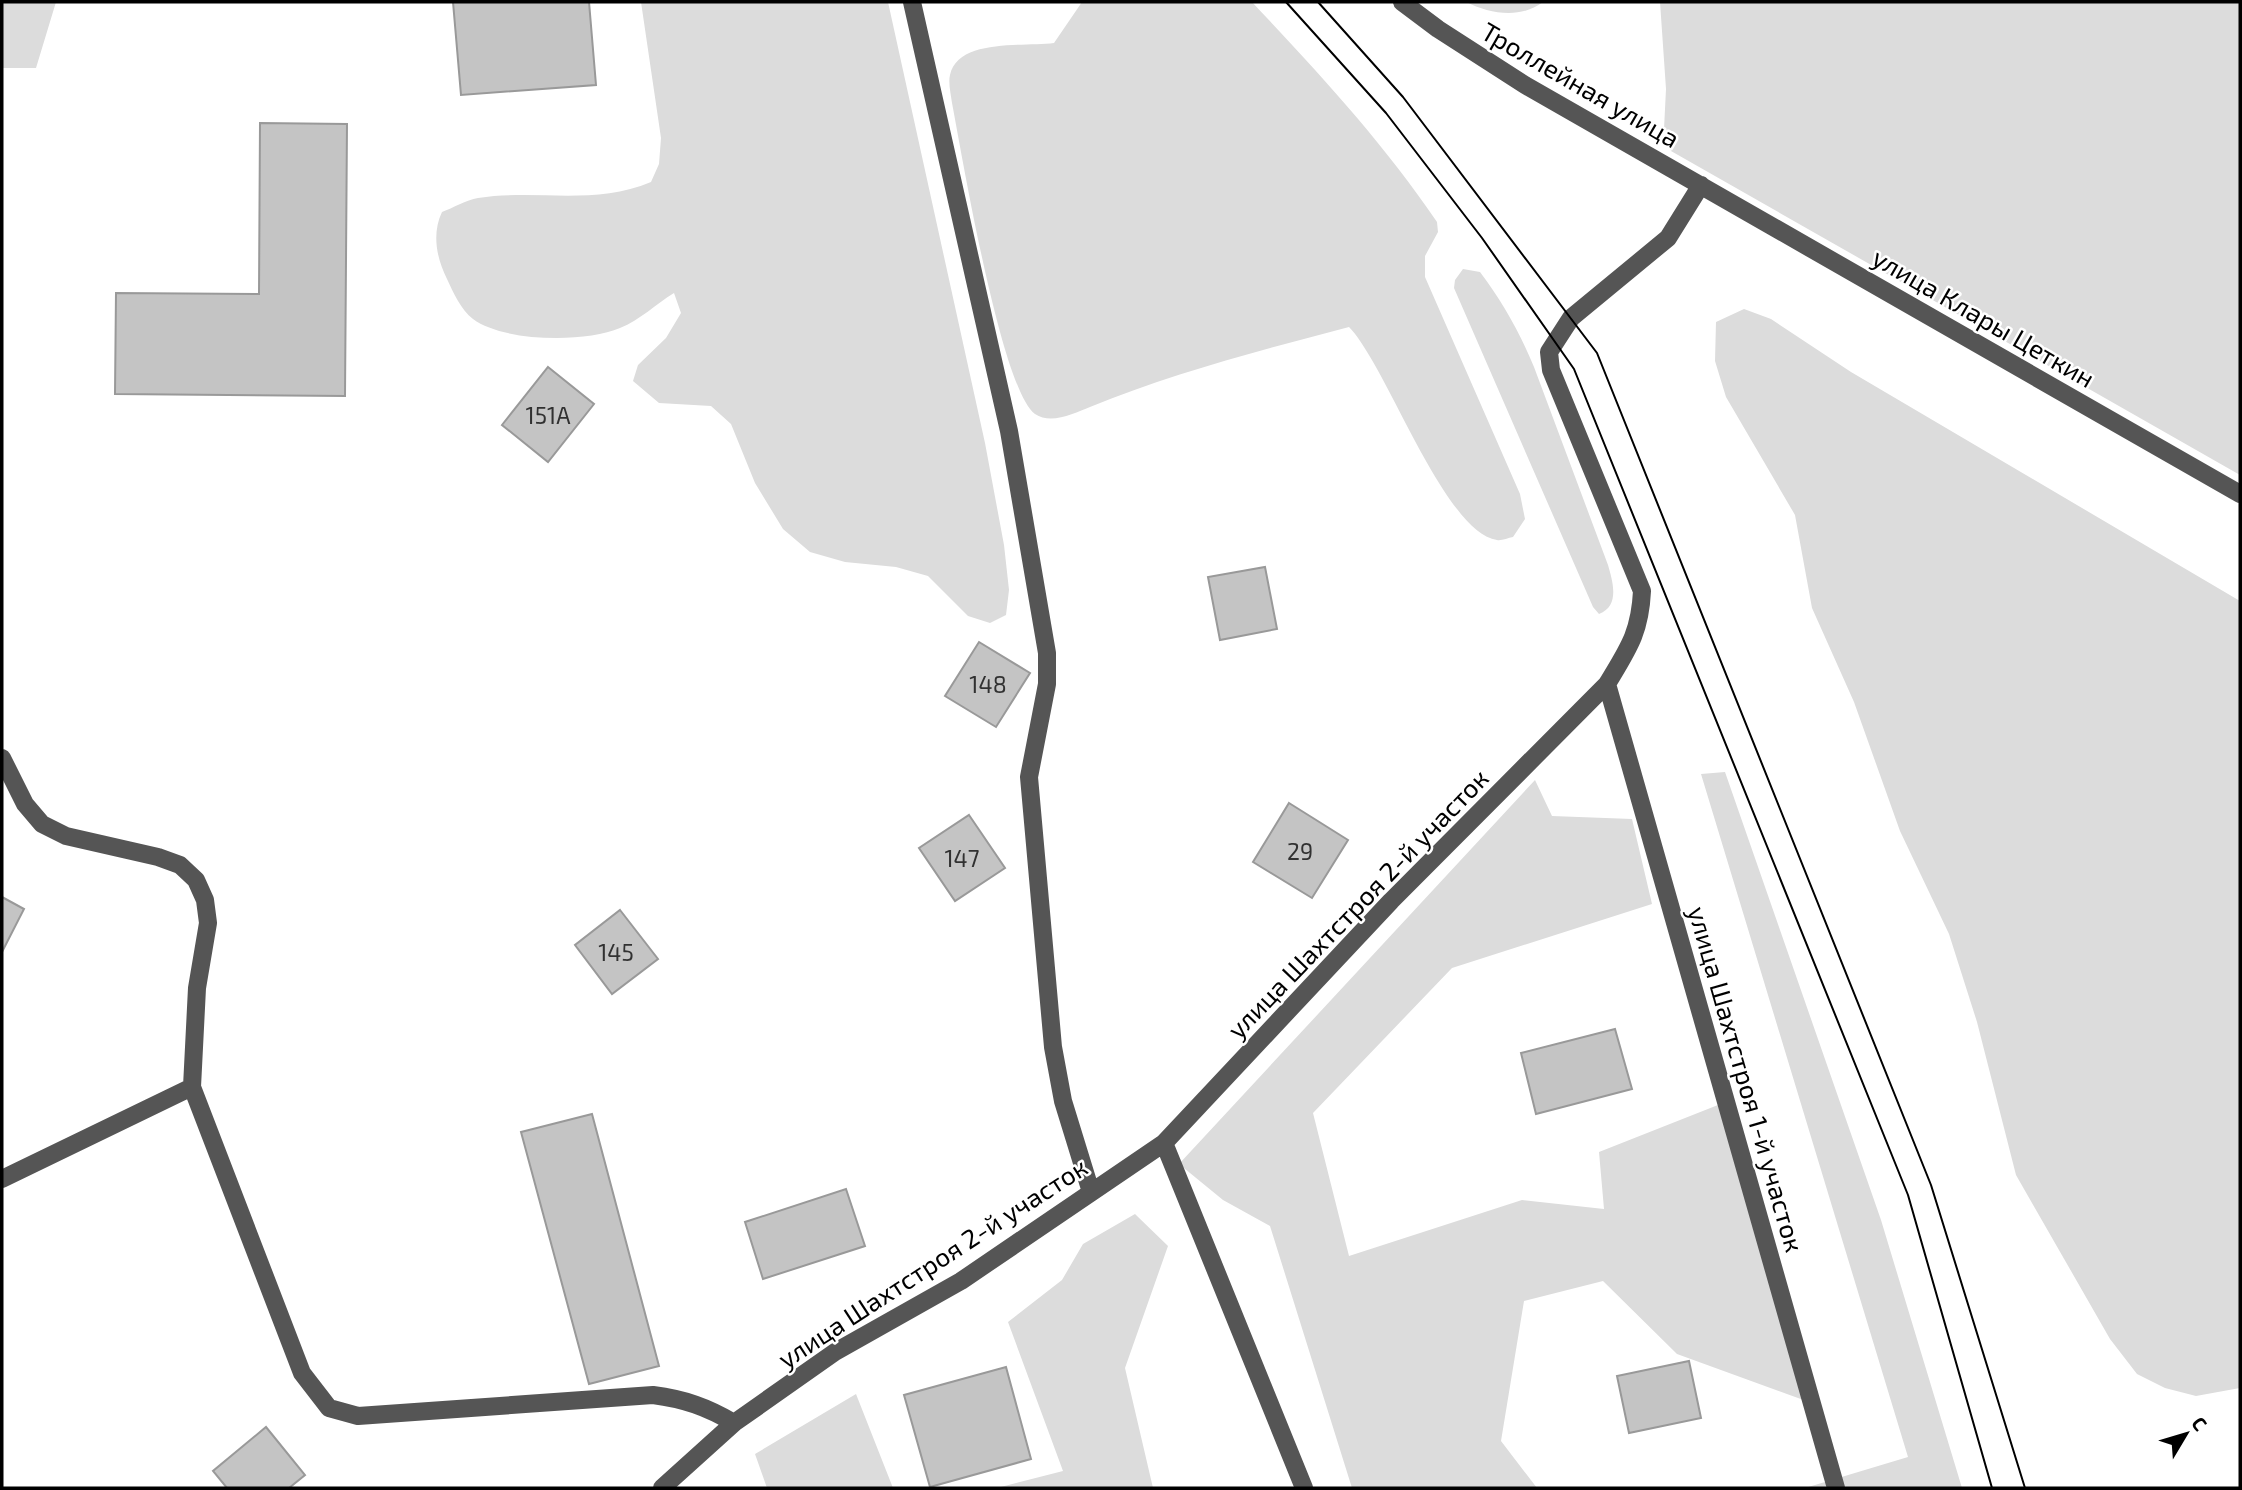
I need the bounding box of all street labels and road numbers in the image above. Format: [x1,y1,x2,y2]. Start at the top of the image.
street label: Троллейная улица [1476,15,1685,154]
street label: улица Клары Цеткин [1867,241,2101,394]
street label: улица Шахтстроя 2-й участок [1220,762,1495,1045]
street label: улица Шахтстроя 1-й участок [1682,903,1811,1256]
street label: улица Шахтстроя 2-й участок [772,1150,1093,1374]

